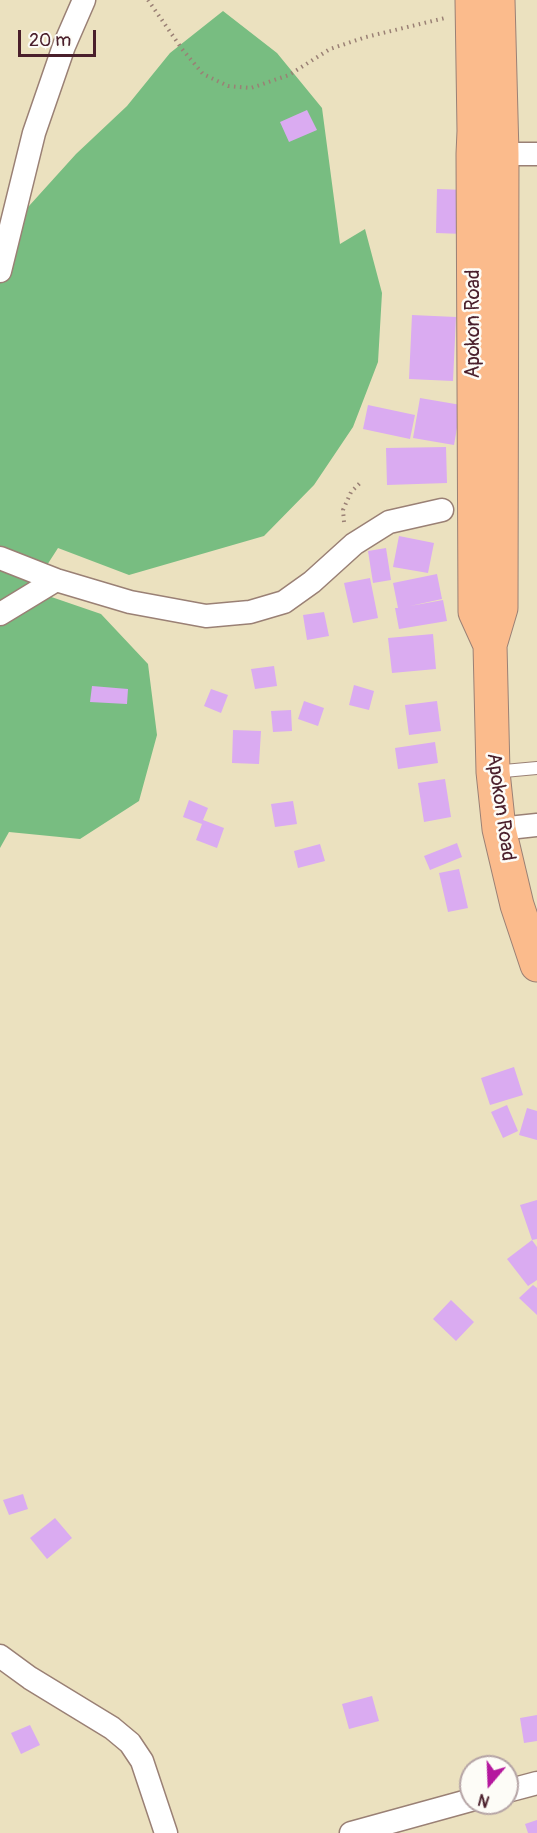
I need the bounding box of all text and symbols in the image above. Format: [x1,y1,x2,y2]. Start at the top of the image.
scale bar [21,18,99,56]
text: 20 m [29,29,71,52]
street label: Apokon Road [462,269,486,379]
street label: Apokon Road [481,751,519,863]
north arrow [459,1755,519,1815]
text: N [475,1789,492,1811]

